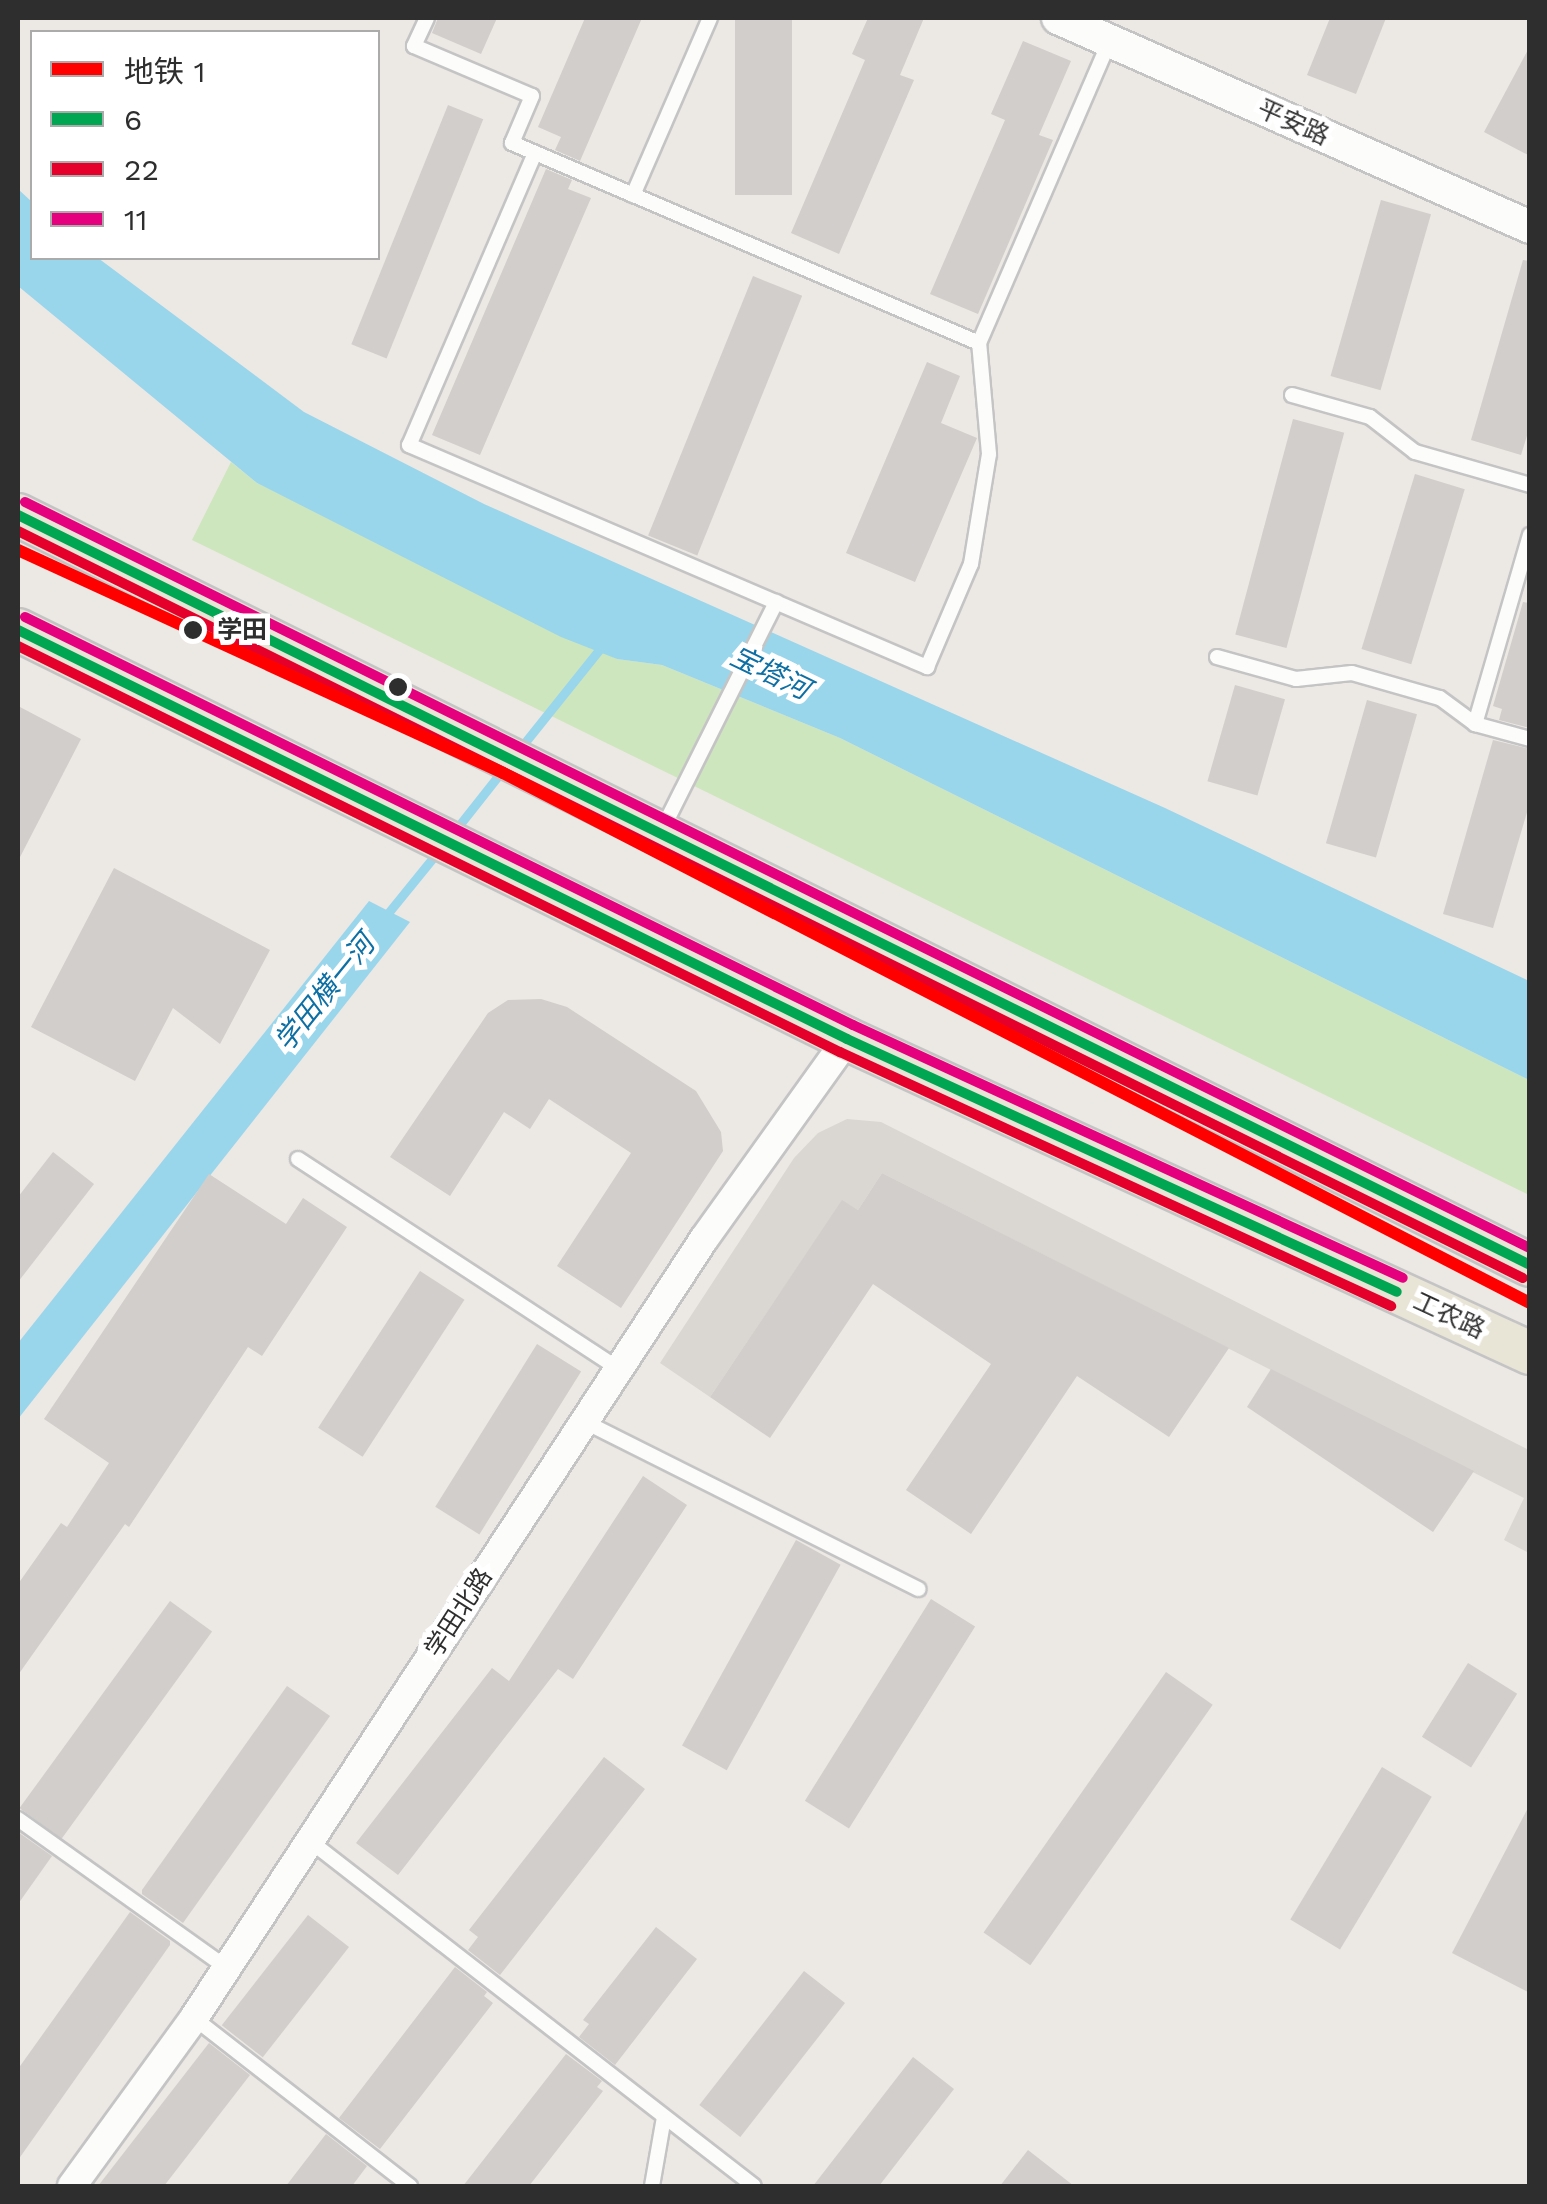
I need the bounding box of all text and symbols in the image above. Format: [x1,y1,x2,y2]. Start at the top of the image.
legend [30,30,380,260]
text: 地铁 1 [124,54,205,89]
street label: 平安路 [1253,94,1333,152]
text: 6 [124,102,142,137]
text: 22 [124,152,159,187]
text: 11 [124,202,147,237]
marker: 学田 [178,615,208,645]
place label: 学田 [217,615,267,645]
water label: 宝塔河 [725,639,815,707]
unlabelled marker [388,677,408,697]
water label: 学田横一河 [268,928,382,1058]
street label: 工农路 [1409,1287,1489,1345]
street label: 学田北路 [419,1563,499,1663]

